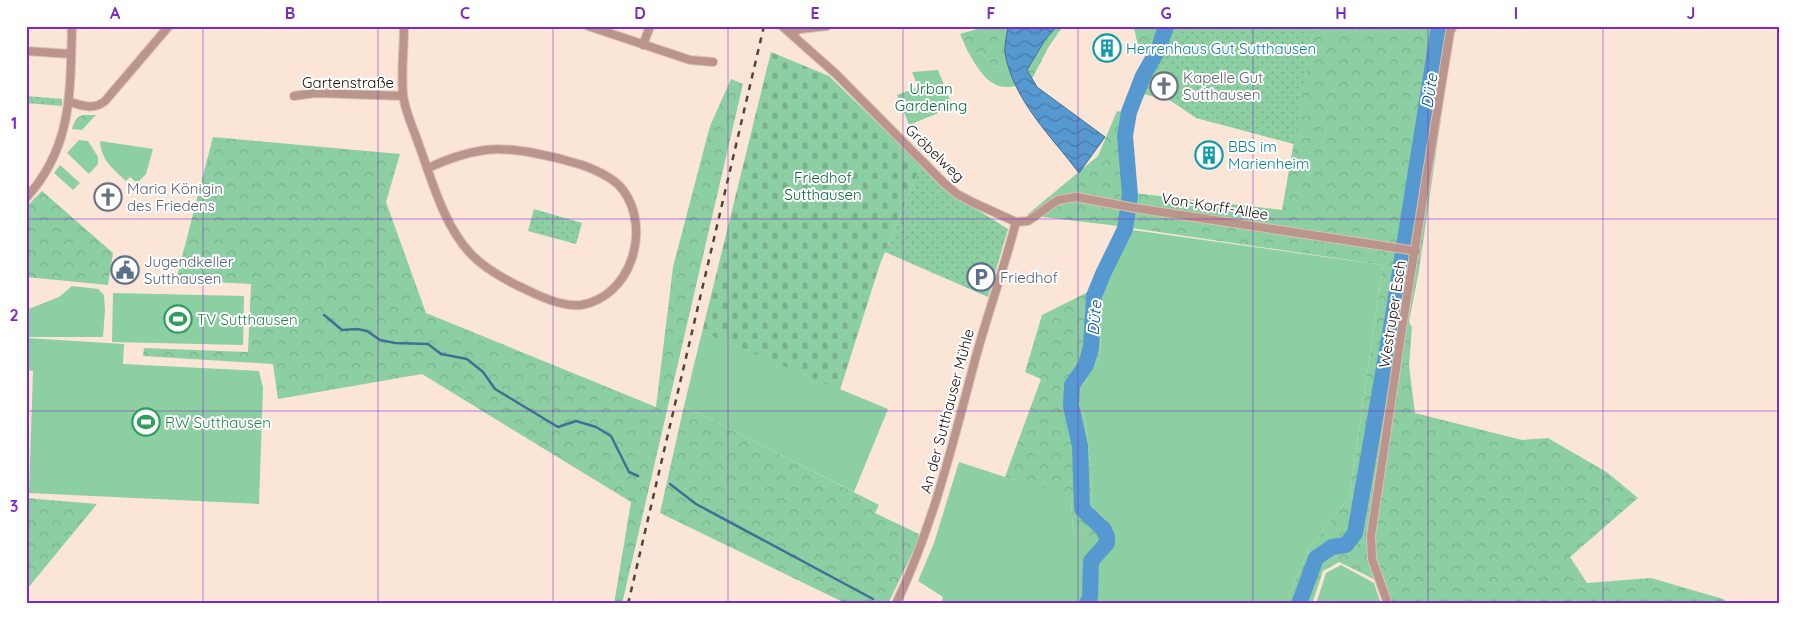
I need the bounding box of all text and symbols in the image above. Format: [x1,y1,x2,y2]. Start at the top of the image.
text: A [110,3,121,23]
text: B [285,3,295,23]
text: C [460,3,470,23]
text: D [634,3,646,23]
text: E [810,3,820,23]
text: F [987,3,996,23]
text: G [1160,3,1172,23]
text: H [1335,3,1347,23]
text: I [1514,3,1518,23]
text: J [1687,3,1695,23]
building icon: Herrenhaus Gut Sutthausen [1092,33,1122,63]
place label: Herrenhaus Gut Sutthausen [1126,39,1316,58]
place label: Kapelle Gut Sutthausen [1183,68,1263,104]
church icon: Kapelle Gut Sutthausen [1149,71,1179,101]
water label: Düte [1416,71,1442,110]
street label: Gartenstraße [302,73,394,92]
park label: Urban Gardening [895,79,967,115]
text: 1 [11,113,17,133]
street label: Gröbelweg [901,120,969,186]
place label: BBS im Marienheim [1228,137,1310,173]
building icon: BBS im Marienheim [1194,140,1224,170]
park label: Friedhof Sutthausen [784,168,862,204]
place label: Maria Königin des Friedens [127,179,223,215]
church icon: Maria Königin des Friedens [93,182,123,212]
street label: Von-Korff-Allee [1160,188,1270,224]
place label: Jugendkeller Sutthausen [144,252,234,288]
public building icon: Jugendkeller Sutthausen [110,255,140,285]
street label: Westruper Esch [1374,259,1410,369]
parking icon: Friedhof [966,262,996,292]
place label: Friedhof [1000,268,1058,287]
water label: Düte [1083,299,1106,336]
sports icon: TV Sutthausen [163,304,193,334]
text: 2 [9,305,19,325]
place label: TV Sutthausen [197,310,298,329]
street label: An der Sutthauser Mühle [916,327,978,495]
sports icon: RW Sutthausen [131,407,161,437]
place label: RW Sutthausen [165,413,271,432]
text: 3 [10,496,18,516]

